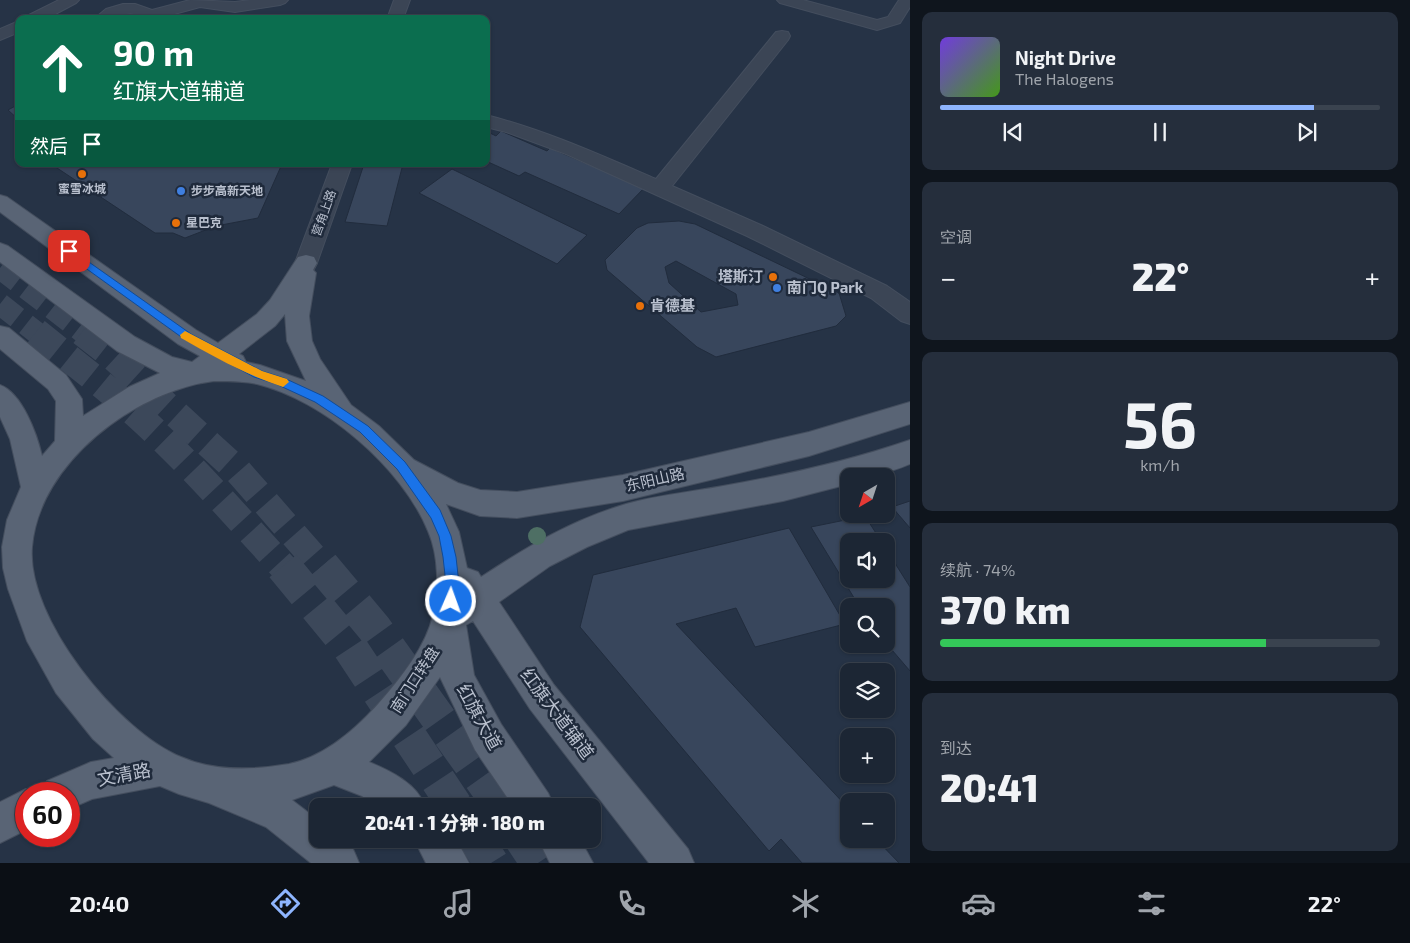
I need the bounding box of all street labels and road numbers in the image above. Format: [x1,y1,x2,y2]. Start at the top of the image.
street label: 营角上路 [308,188,338,238]
street label: 东阳山路 [624,464,686,495]
street label: 南门口转盘 [386,643,442,716]
street label: 红旗大道辅道 [517,664,599,763]
street label: 红旗大道 [453,680,507,753]
street label: 文清路 [95,758,152,790]

